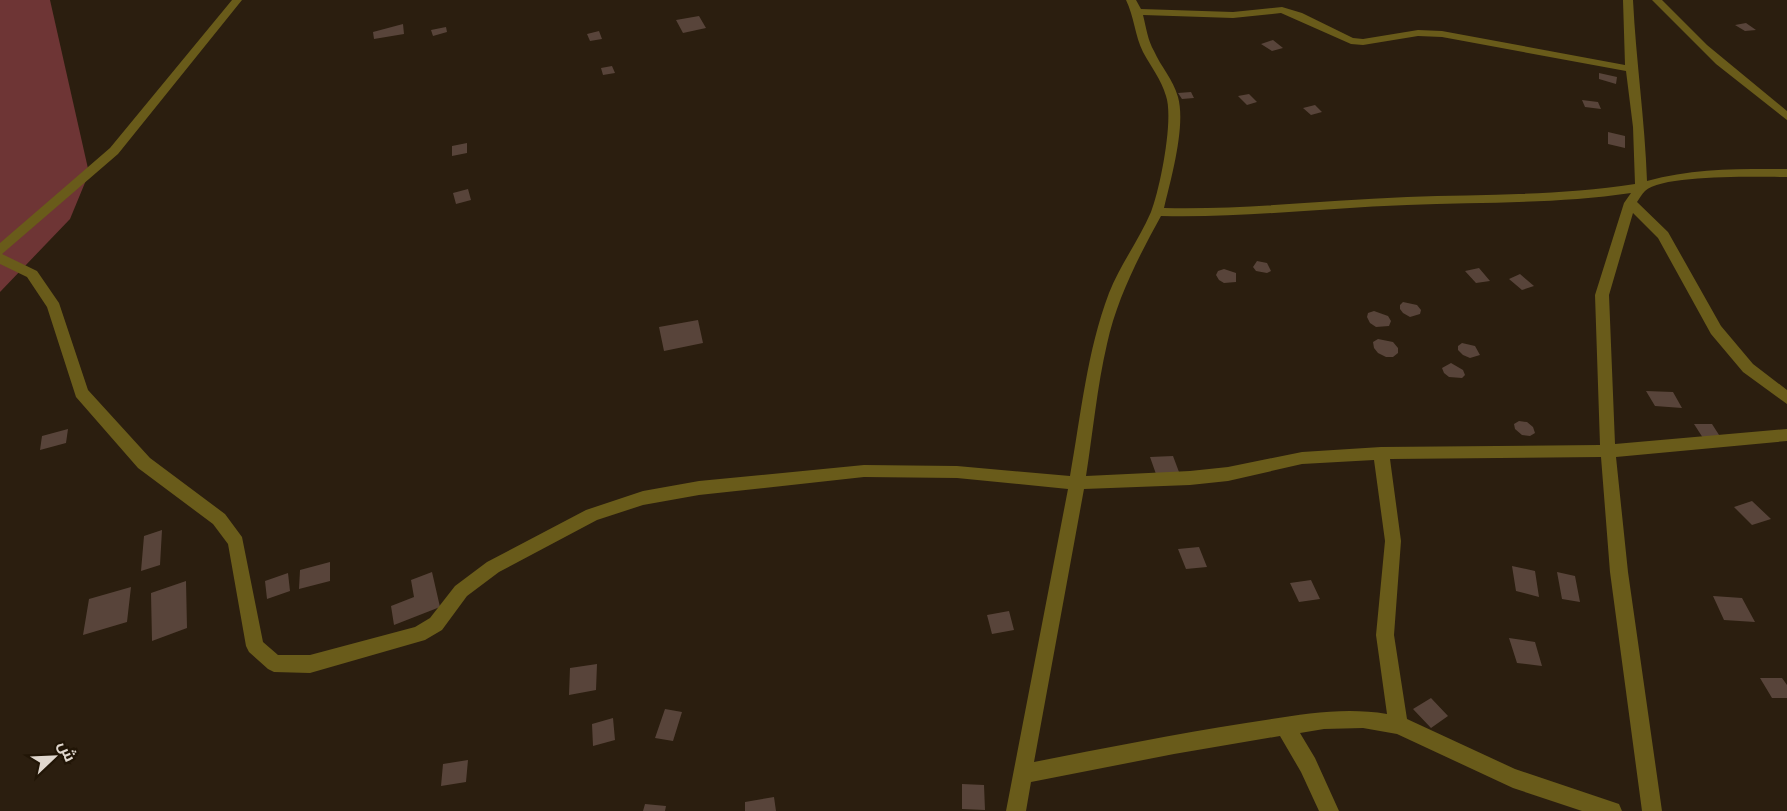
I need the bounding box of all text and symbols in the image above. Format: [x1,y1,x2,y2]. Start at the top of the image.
north arrow [24,727,84,787]
text: ش [55,738,80,764]

